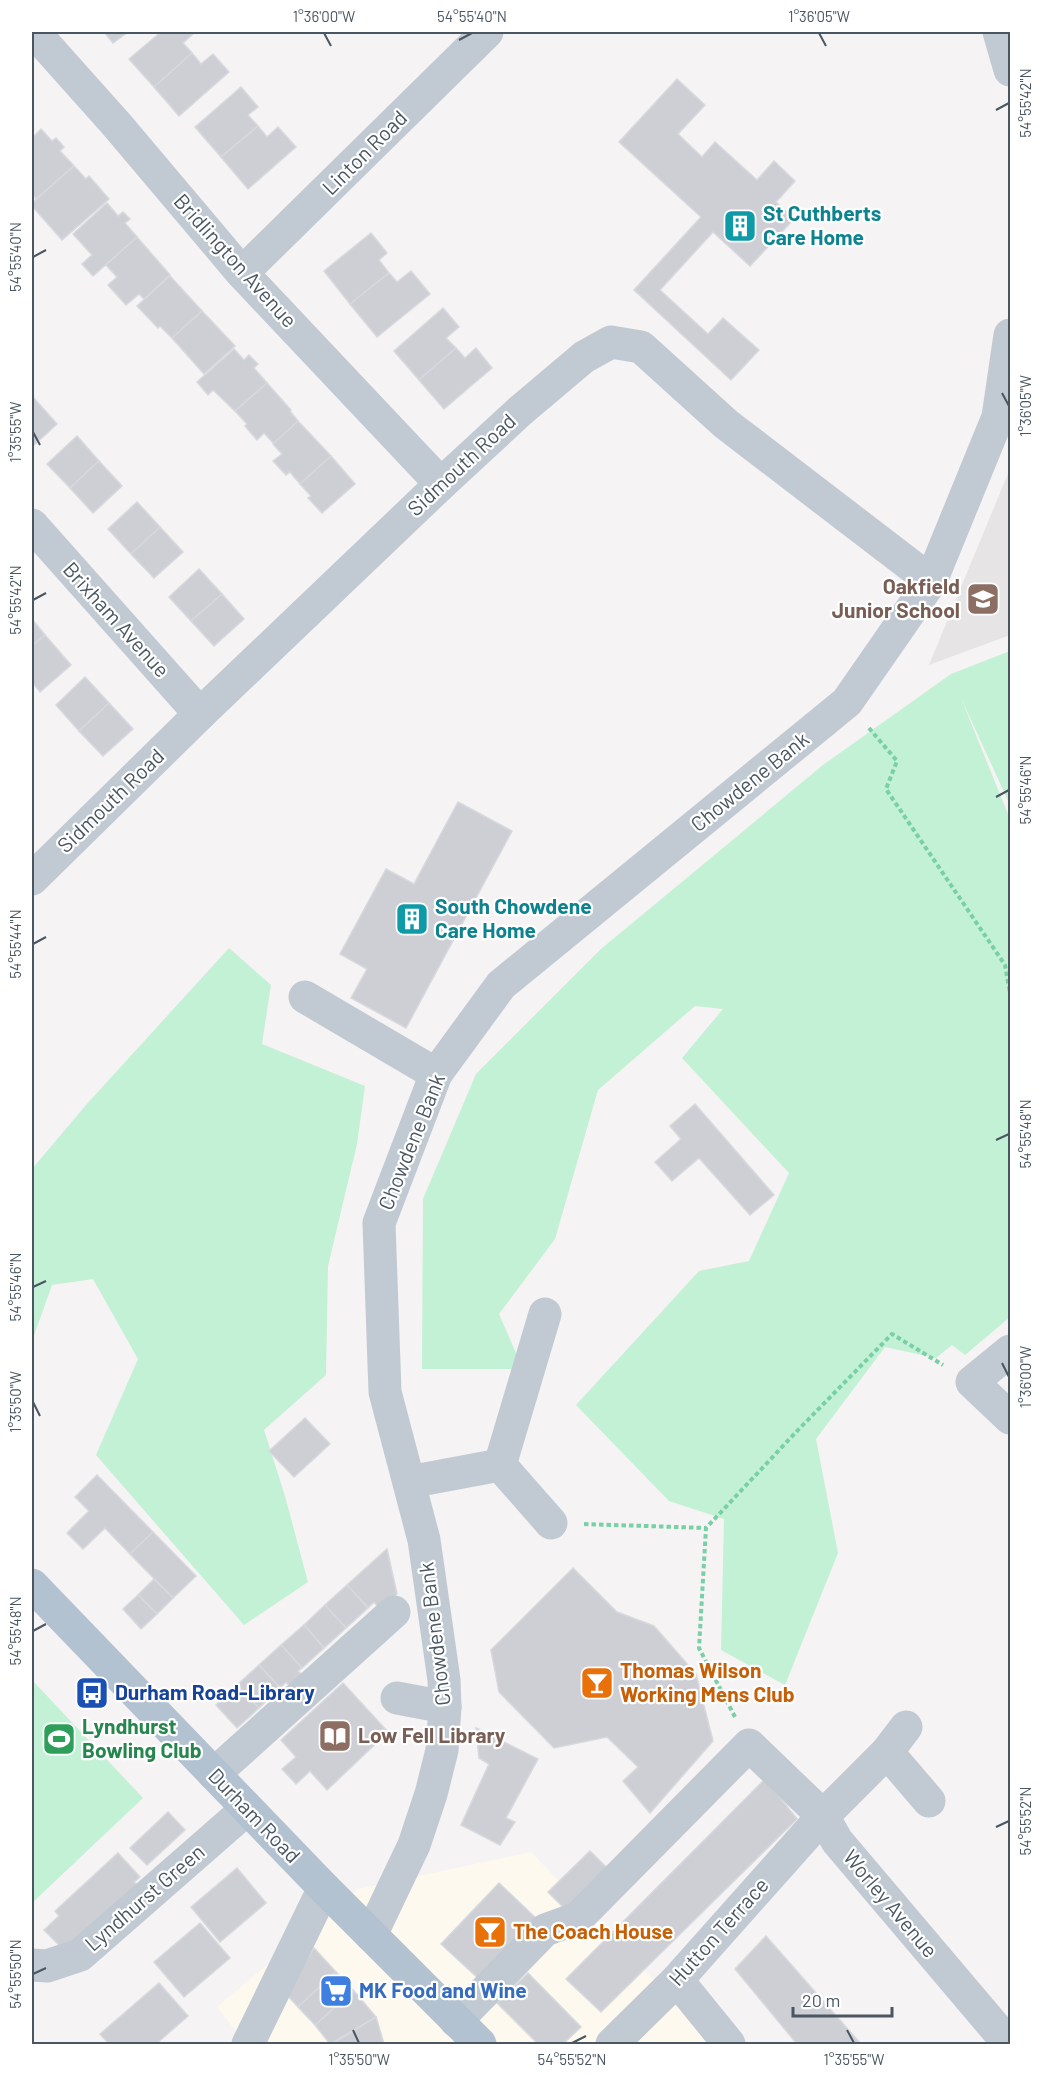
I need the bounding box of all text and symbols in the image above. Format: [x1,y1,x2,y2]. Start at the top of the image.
text: 1°36'00"W [293,7,355,25]
text: 54°55'40"N [437,7,507,25]
text: 1°36'05"W [788,7,850,25]
text: 54°55'42"N [1016,68,1034,138]
street label: Linton Road [316,104,411,199]
street label: Bridlington Avenue [169,188,303,332]
place label: St Cuthberts Care Home [763,200,881,249]
building icon: St Cuthberts Care Home [722,208,758,244]
text: 54°55'40"N [6,222,24,292]
text: 1°36'05"W [1016,375,1034,437]
text: 1°35'55"W [6,402,24,462]
street label: Sidmouth Road [402,407,520,520]
street label: Brixham Avenue [59,556,175,682]
text: 54°55'42"N [6,565,24,635]
place label: Oakfield Junior School [832,573,960,622]
school or university icon: Oakfield Junior School [965,581,1001,617]
street label: Chowdene Bank [685,726,813,836]
street label: Sidmouth Road [51,743,168,857]
text: 54°55'46"N [1016,755,1034,825]
place label: South Chowdene Care Home [435,893,592,942]
building icon: South Chowdene Care Home [394,901,430,937]
text: 54°55'44"N [6,909,24,979]
street label: Chowdene Bank [372,1070,449,1213]
text: 54°55'48"N [1016,1099,1034,1169]
text: 54°55'46"N [6,1252,24,1322]
text: 1°36'00"W [1016,1346,1034,1408]
text: 1°35'50"W [6,1371,24,1433]
street label: Chowdene Bank [412,1561,455,1707]
text: 54°55'48"N [6,1596,24,1666]
place label: Thomas Wilson Working Mens Club [620,1657,795,1706]
bar icon: Thomas Wilson Working Mens Club [579,1665,615,1701]
bus stop icon: Durham Road-Library [74,1675,110,1711]
place label: Durham Road-Library [115,1679,315,1704]
place label: Lyndhurst Bowling Club [82,1713,202,1762]
library icon: Low Fell Library [317,1718,353,1754]
sports icon: Lyndhurst Bowling Club [41,1721,77,1757]
place label: Low Fell Library [358,1722,506,1747]
street label: Durham Road [204,1763,306,1867]
text: 54°55'52"N [1016,1787,1034,1855]
street label: Lyndhurst Green [79,1838,209,1956]
street label: Worley Avenue [839,1844,943,1962]
street label: Hutton Terrace [663,1872,773,1990]
bar icon: The Coach House [472,1914,508,1950]
place label: The Coach House [513,1918,673,1943]
text: 54°55'50"N [6,1939,24,2009]
supermarket icon: MK Food and Wine [318,1973,354,2009]
place label: MK Food and Wine [359,1977,527,2002]
scale bar [793,1980,892,2018]
text: 20 m [802,1989,840,2011]
text: 1°35'50"W [328,2050,390,2068]
text: 54°55'52"N [538,2050,606,2068]
text: 1°35'55"W [824,2050,884,2068]

